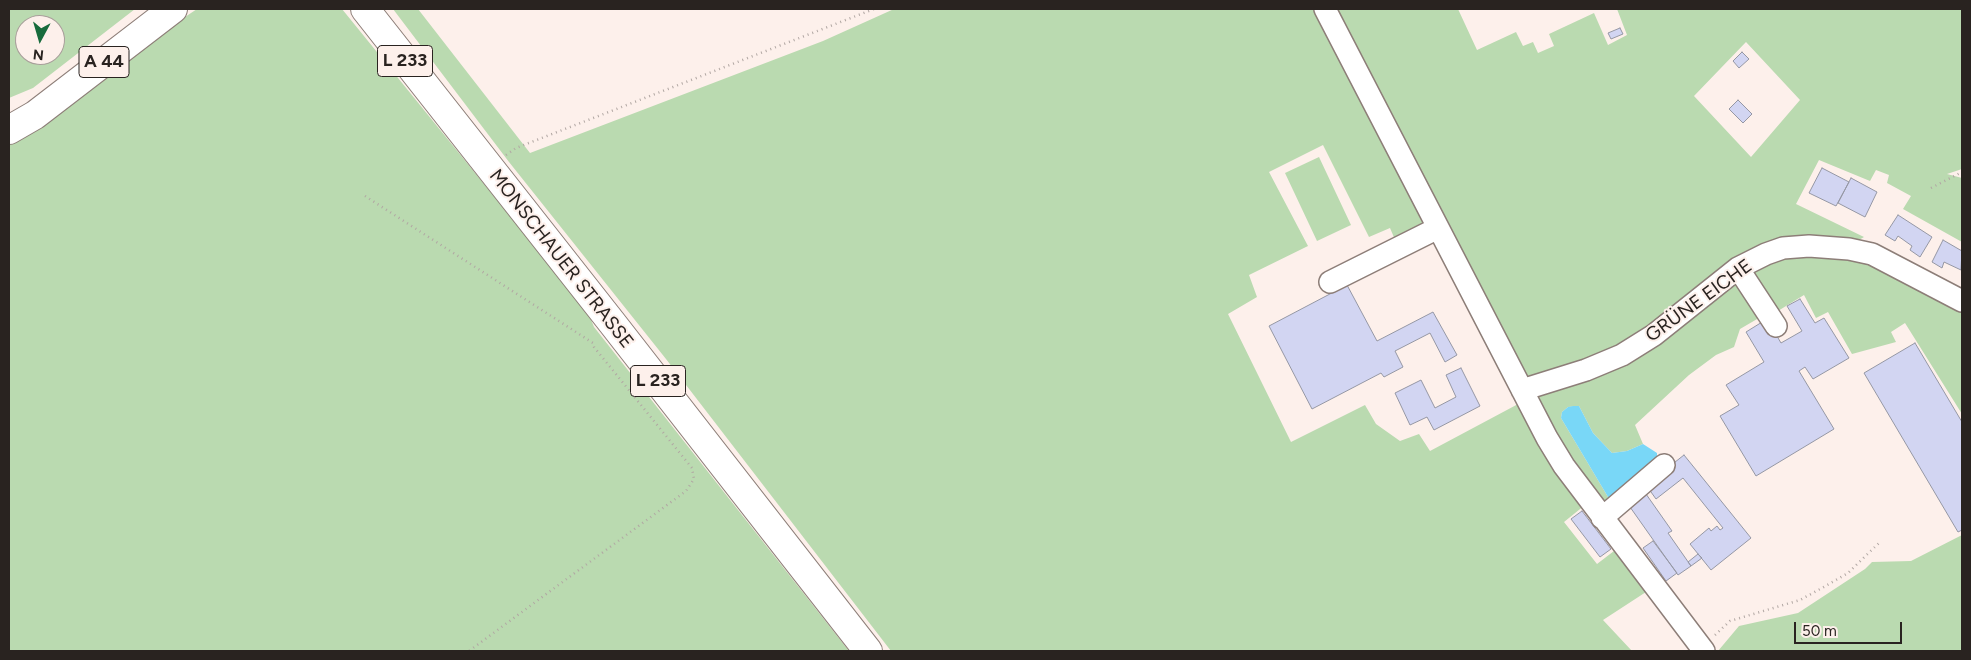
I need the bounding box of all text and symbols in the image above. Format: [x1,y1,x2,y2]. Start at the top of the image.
north arrow [15,15,65,65]
text: N [32,45,45,63]
road number: A 44 [79,46,129,78]
road number: L 233 [378,46,432,76]
street label: MONSCHAUER STRASSE [484,165,638,353]
street label: GRÜNE EICHE [1641,255,1757,347]
road number: L 233 [630,366,686,396]
scale bar [1796,612,1904,644]
text: 50 m [1802,622,1837,640]

